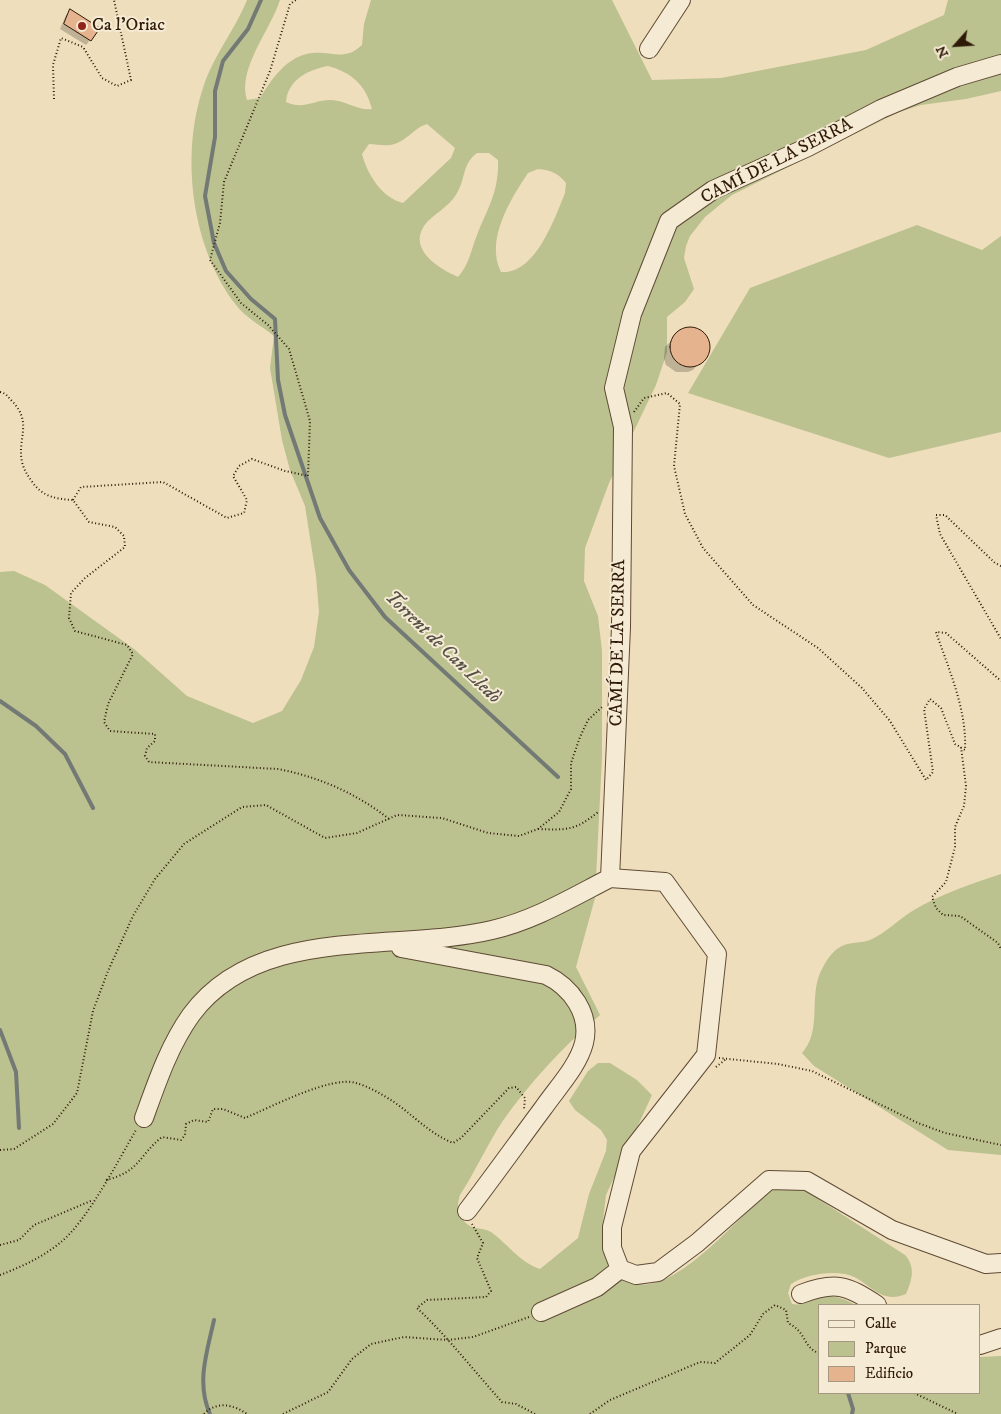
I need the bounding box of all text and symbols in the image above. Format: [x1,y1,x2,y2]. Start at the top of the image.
place label: Ca l'Oriac [92,15,165,37]
marker: Ca l'Oriac [76,20,88,32]
north arrow [931,20,981,70]
text: N [932,42,953,61]
street label: CAMÍ DE LA SERRA [698,114,856,210]
street label: CAMÍ DE LA SERRA [607,559,631,727]
water label: Torrent de Can Lledò [379,587,505,709]
legend [818,1304,981,1394]
text: Calle [865,1314,897,1333]
text: Parque [865,1339,906,1358]
text: Edificio [865,1364,913,1383]

